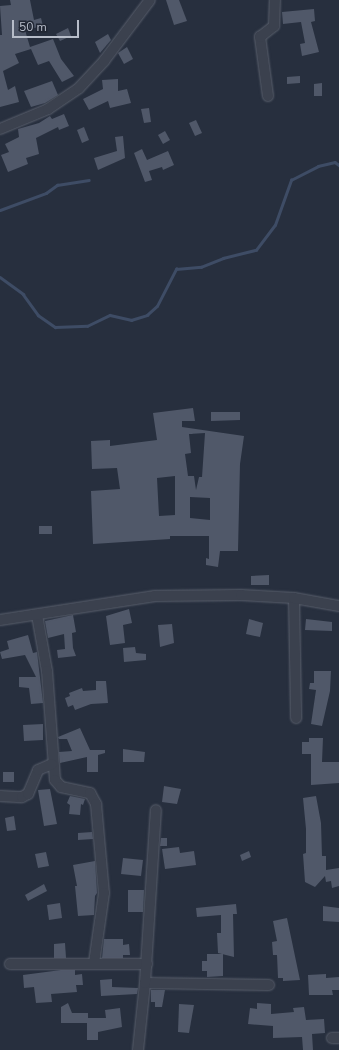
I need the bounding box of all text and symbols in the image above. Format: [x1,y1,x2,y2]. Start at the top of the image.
scale bar [14,12,81,38]
text: 50 m [19,19,47,35]

